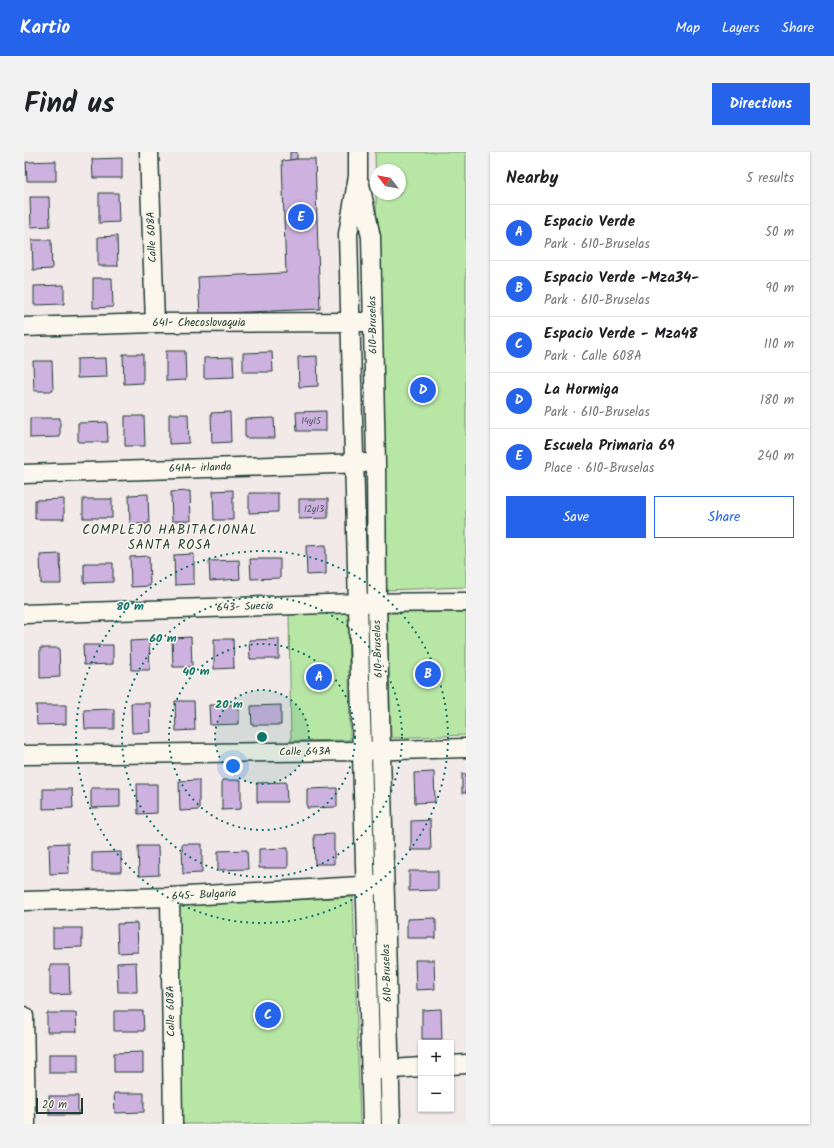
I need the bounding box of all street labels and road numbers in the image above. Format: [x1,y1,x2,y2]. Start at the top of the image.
street label: Calle 608A [142,211,162,263]
street label: 610-Bruselas [363,295,383,354]
street label: 641- Checoslovaquia [153,314,245,332]
street label: 641A- irlanda [169,458,231,478]
street label: 643- Suecia [216,597,274,617]
street label: 610-Bruselas [368,619,388,678]
street label: Calle 643A [279,743,331,761]
street label: 645- Bulgaria [171,884,237,906]
street label: 610-Bruselas [377,943,397,1002]
street label: Calle 608A [162,985,180,1037]

